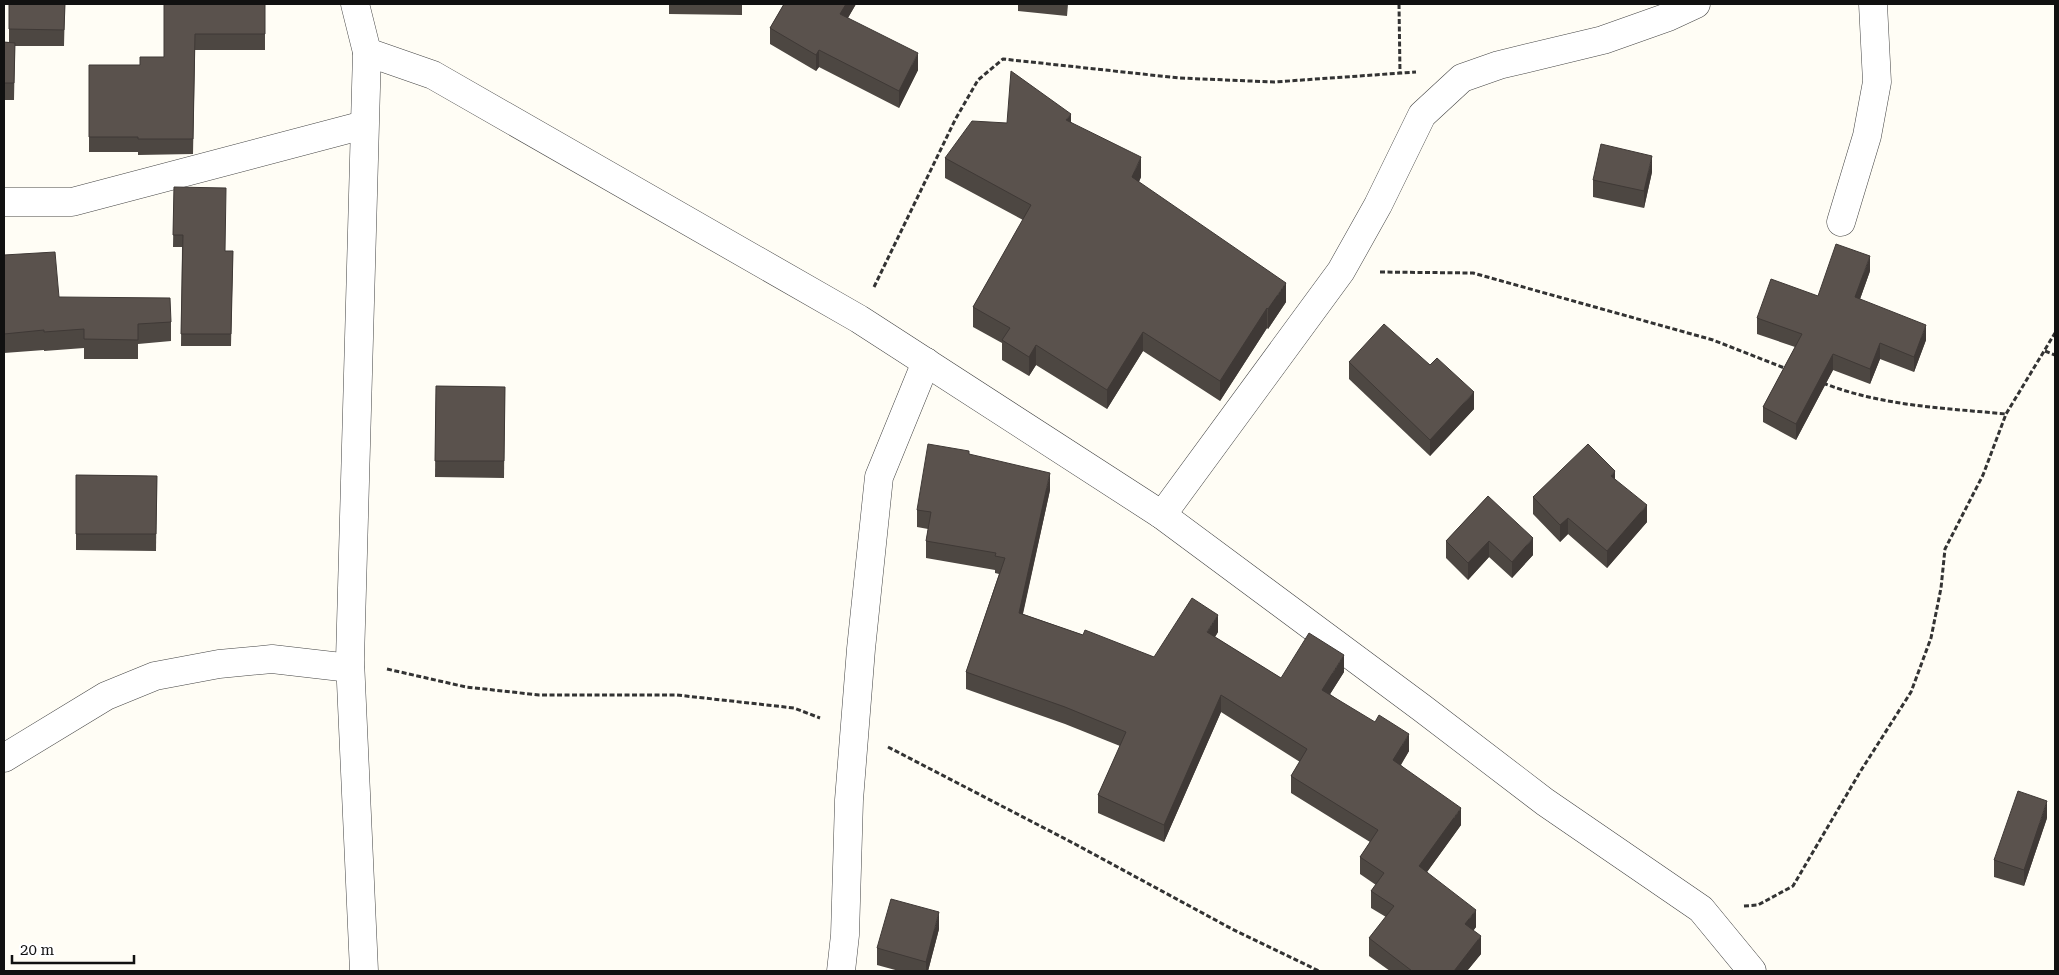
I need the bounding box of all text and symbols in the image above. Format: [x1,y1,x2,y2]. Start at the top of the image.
scale bar [12,932,135,964]
text: 20 m [20,941,55,959]

